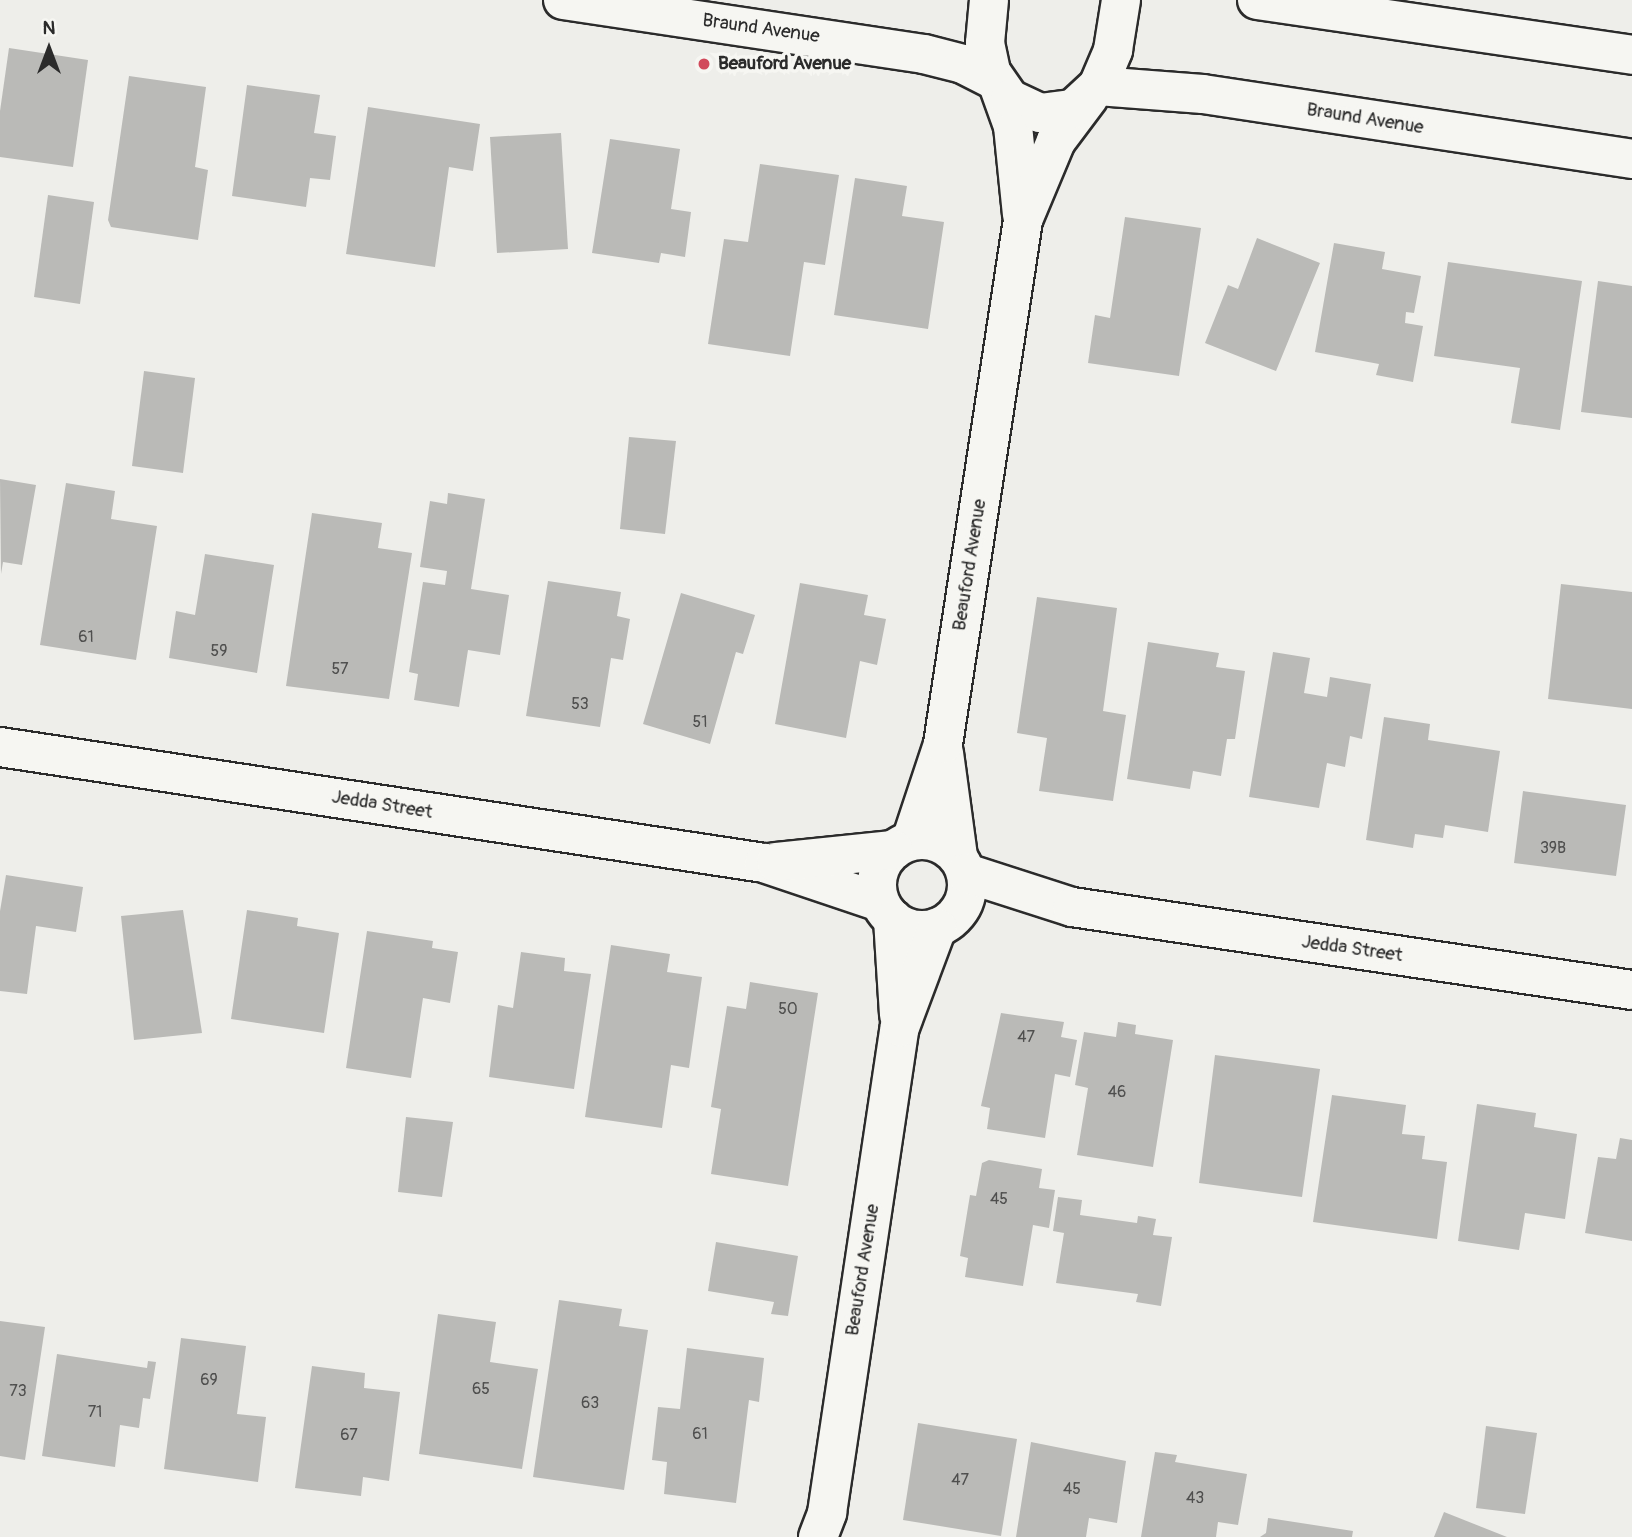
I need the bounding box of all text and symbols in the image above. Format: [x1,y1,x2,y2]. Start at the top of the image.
street label: Braund Avenue [701,9,821,49]
north arrow [14,14,84,84]
text: N [43,16,55,40]
place label: Beauford Avenue [718,53,851,75]
marker: Beauford Avenue [696,56,712,72]
street label: Braund Avenue [1305,98,1425,140]
street label: Beauford Avenue [948,497,992,633]
house number: 61 [78,627,94,647]
house number: 59 [211,641,227,661]
house number: 57 [331,659,349,679]
house number: 53 [571,694,589,714]
house number: 51 [693,712,707,732]
street label: Jedda Street [330,786,434,824]
house number: 39B [1540,838,1566,858]
street label: Jedda Street [1300,931,1404,967]
house number: 50 [778,999,798,1019]
house number: 47 [1017,1027,1035,1047]
house number: 46 [1108,1082,1126,1102]
house number: 45 [990,1189,1008,1209]
street label: Beauford Avenue [841,1202,885,1338]
house number: 69 [200,1370,218,1390]
house number: 65 [472,1379,490,1399]
house number: 73 [9,1381,27,1401]
house number: 63 [581,1393,599,1413]
house number: 71 [88,1402,102,1422]
house number: 61 [692,1424,708,1444]
house number: 67 [340,1425,358,1445]
house number: 47 [951,1470,969,1490]
house number: 45 [1063,1479,1081,1499]
house number: 43 [1186,1488,1204,1508]

